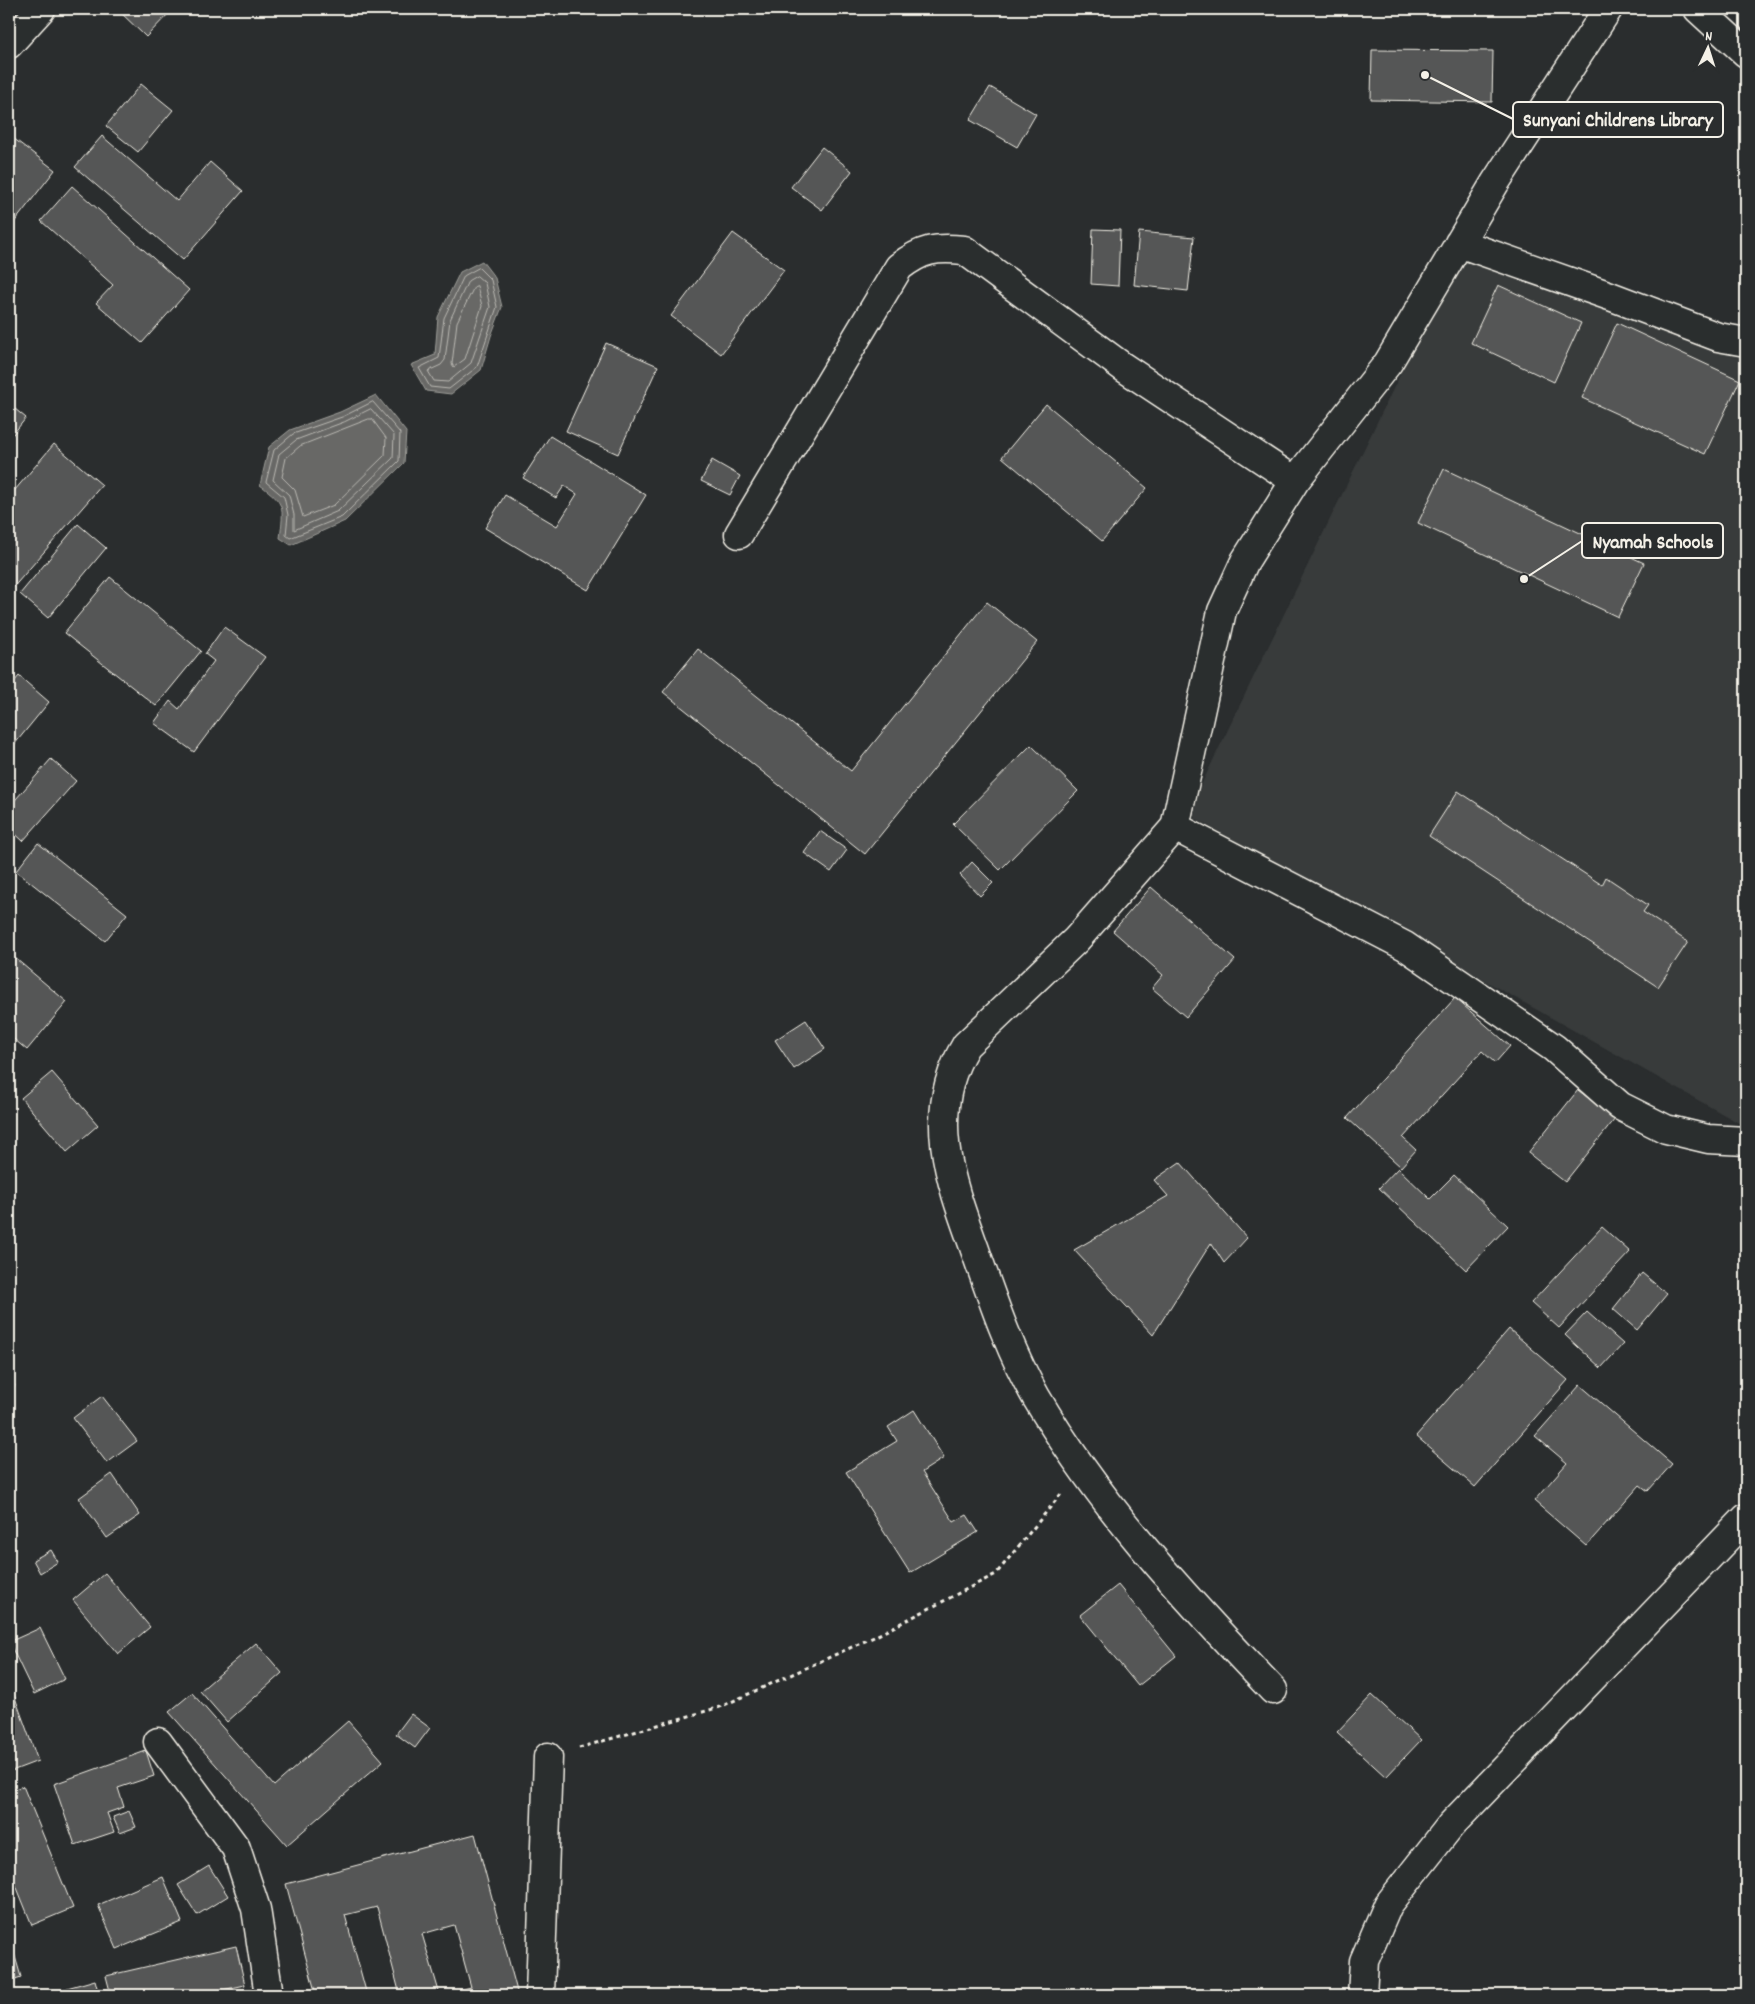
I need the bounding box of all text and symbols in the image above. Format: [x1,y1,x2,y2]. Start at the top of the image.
north arrow [1682,22,1732,72]
text: N [1705,27,1713,47]
callout: Sunyani Childrens Library [1513,102,1723,137]
text: Sunyani Childrens Library [1523,108,1714,136]
callout: Nyamah Schools [1582,523,1723,558]
text: Nyamah Schools [1592,530,1714,558]

